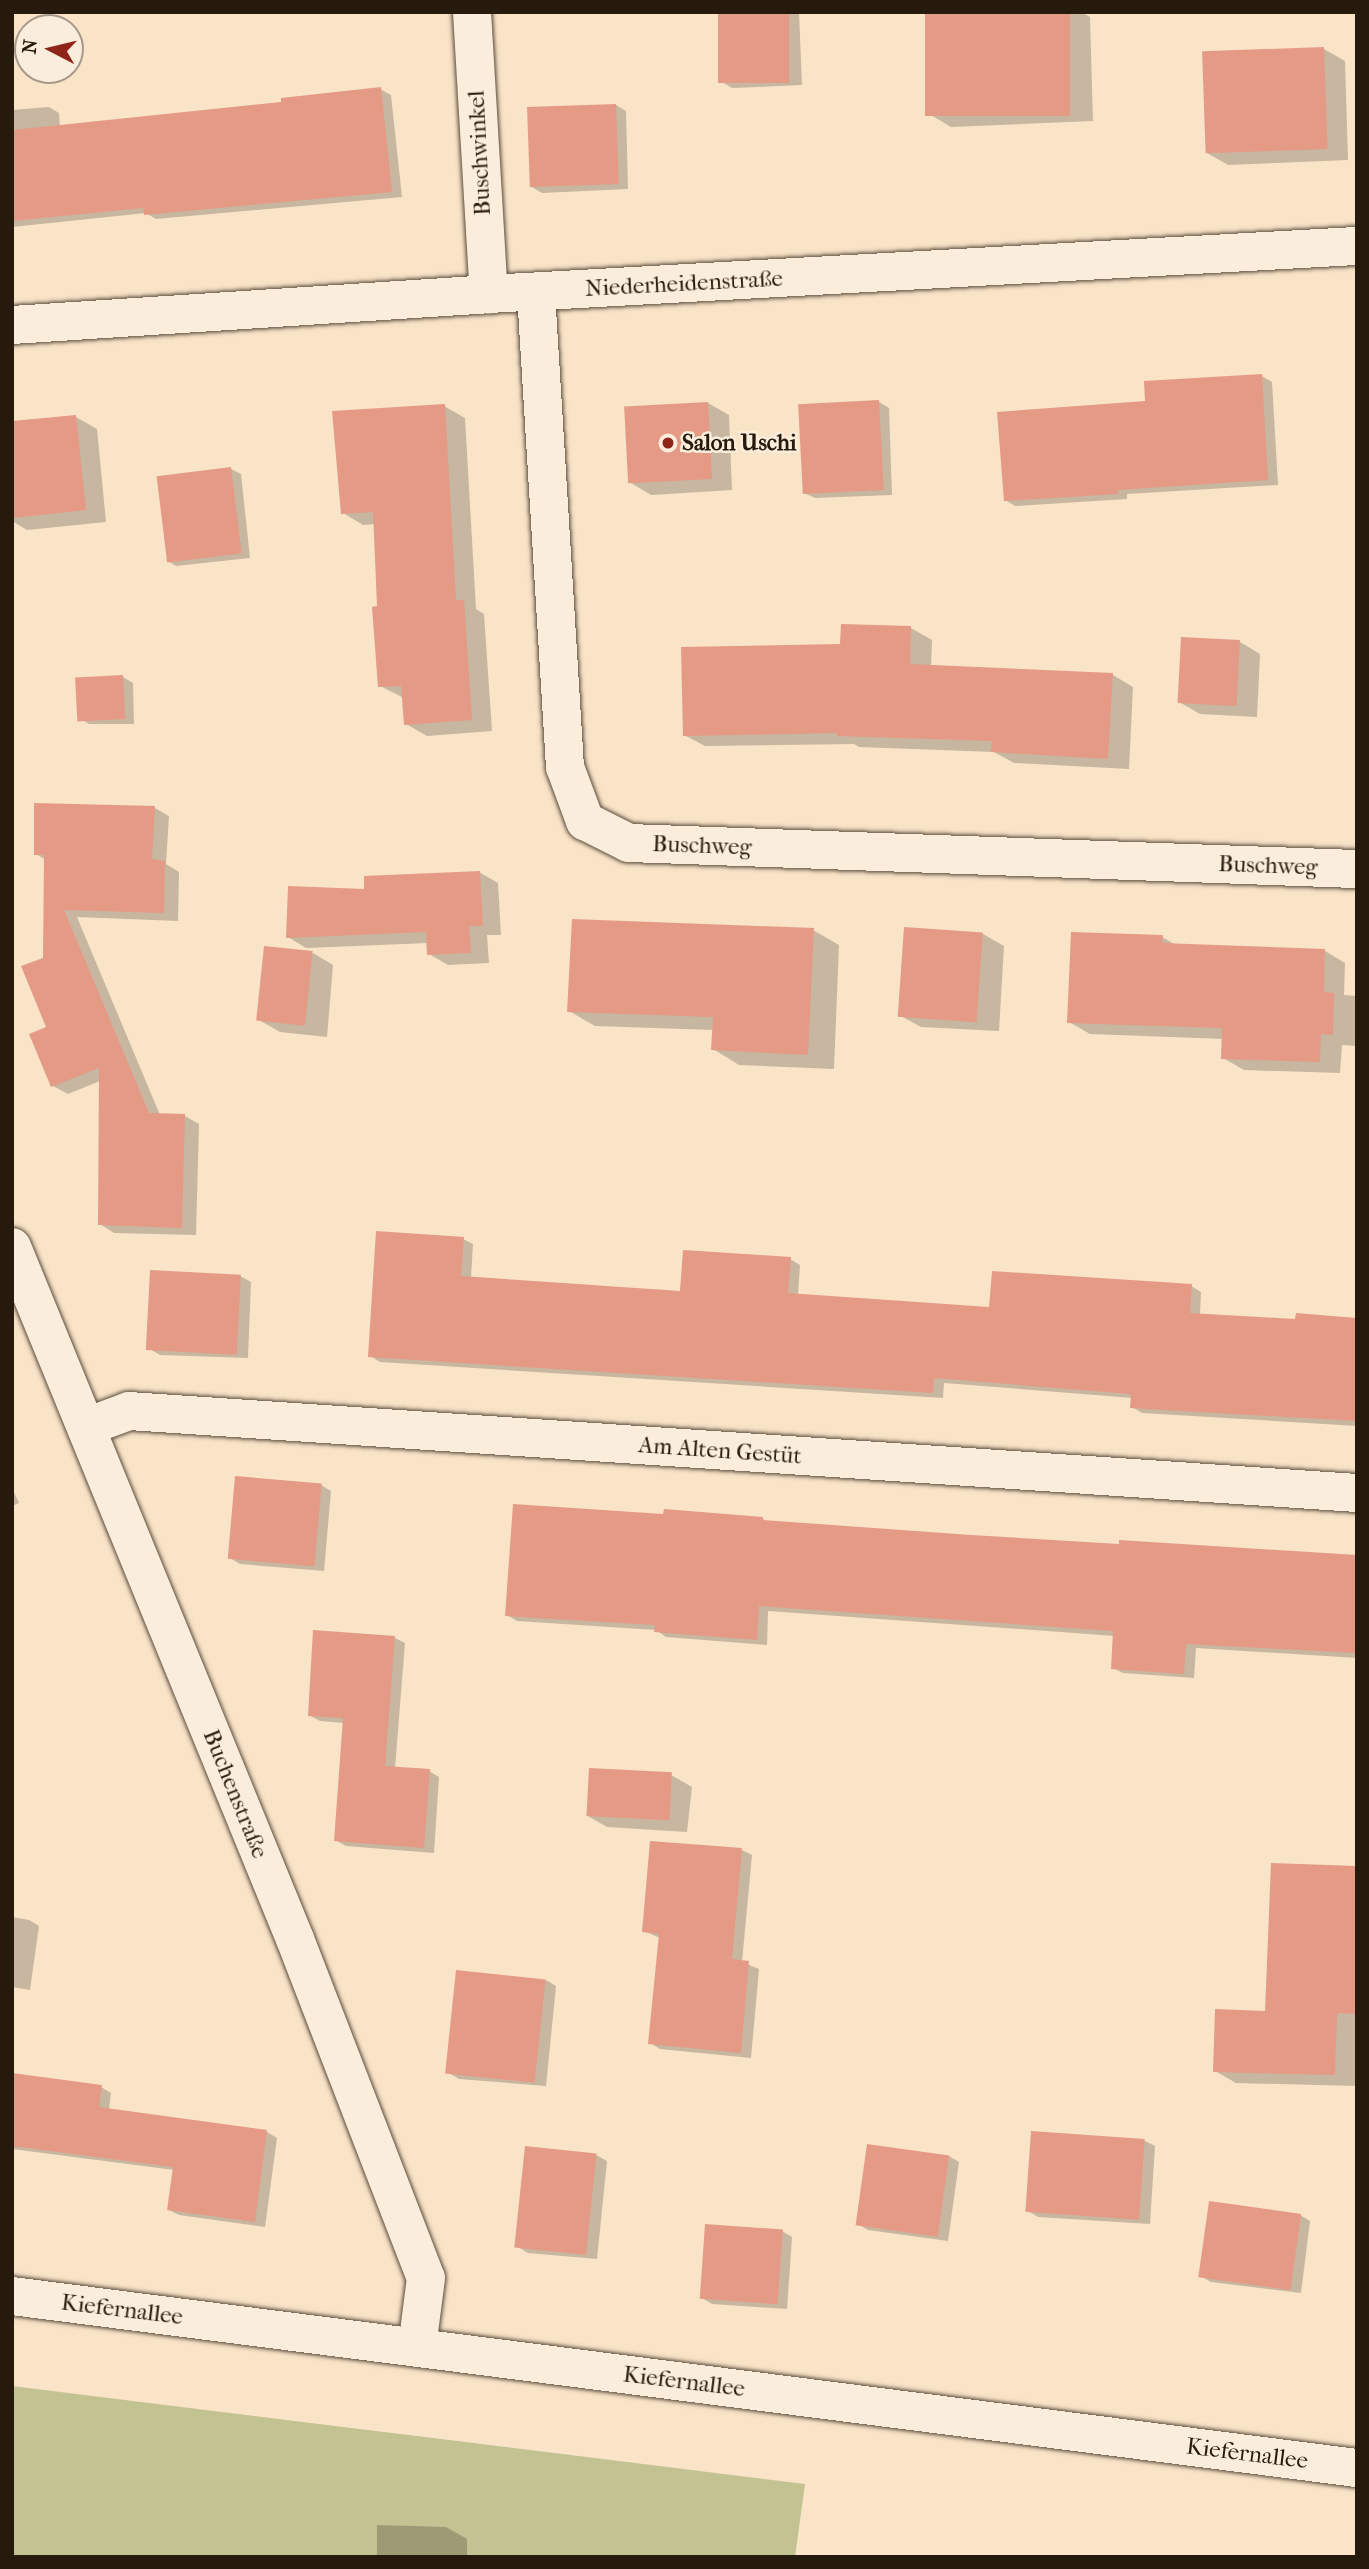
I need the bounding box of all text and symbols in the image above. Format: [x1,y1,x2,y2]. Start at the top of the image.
north arrow [14,14,84,84]
text: N [18,38,42,55]
street label: Buschwinkel [463,90,497,216]
street label: Niederheidenstraße [584,265,784,303]
place label: Salon Uschi [682,429,797,457]
marker: Salon Uschi [660,435,676,451]
street label: Buschweg [652,830,752,862]
street label: Buschweg [1218,850,1318,882]
street label: Am Alten Gestüt [637,1432,803,1470]
street label: Buchenstraße [197,1726,273,1862]
street label: Kiefernallee [60,2289,184,2331]
street label: Kiefernallee [622,2361,746,2403]
street label: Kiefernallee [1185,2433,1309,2475]

